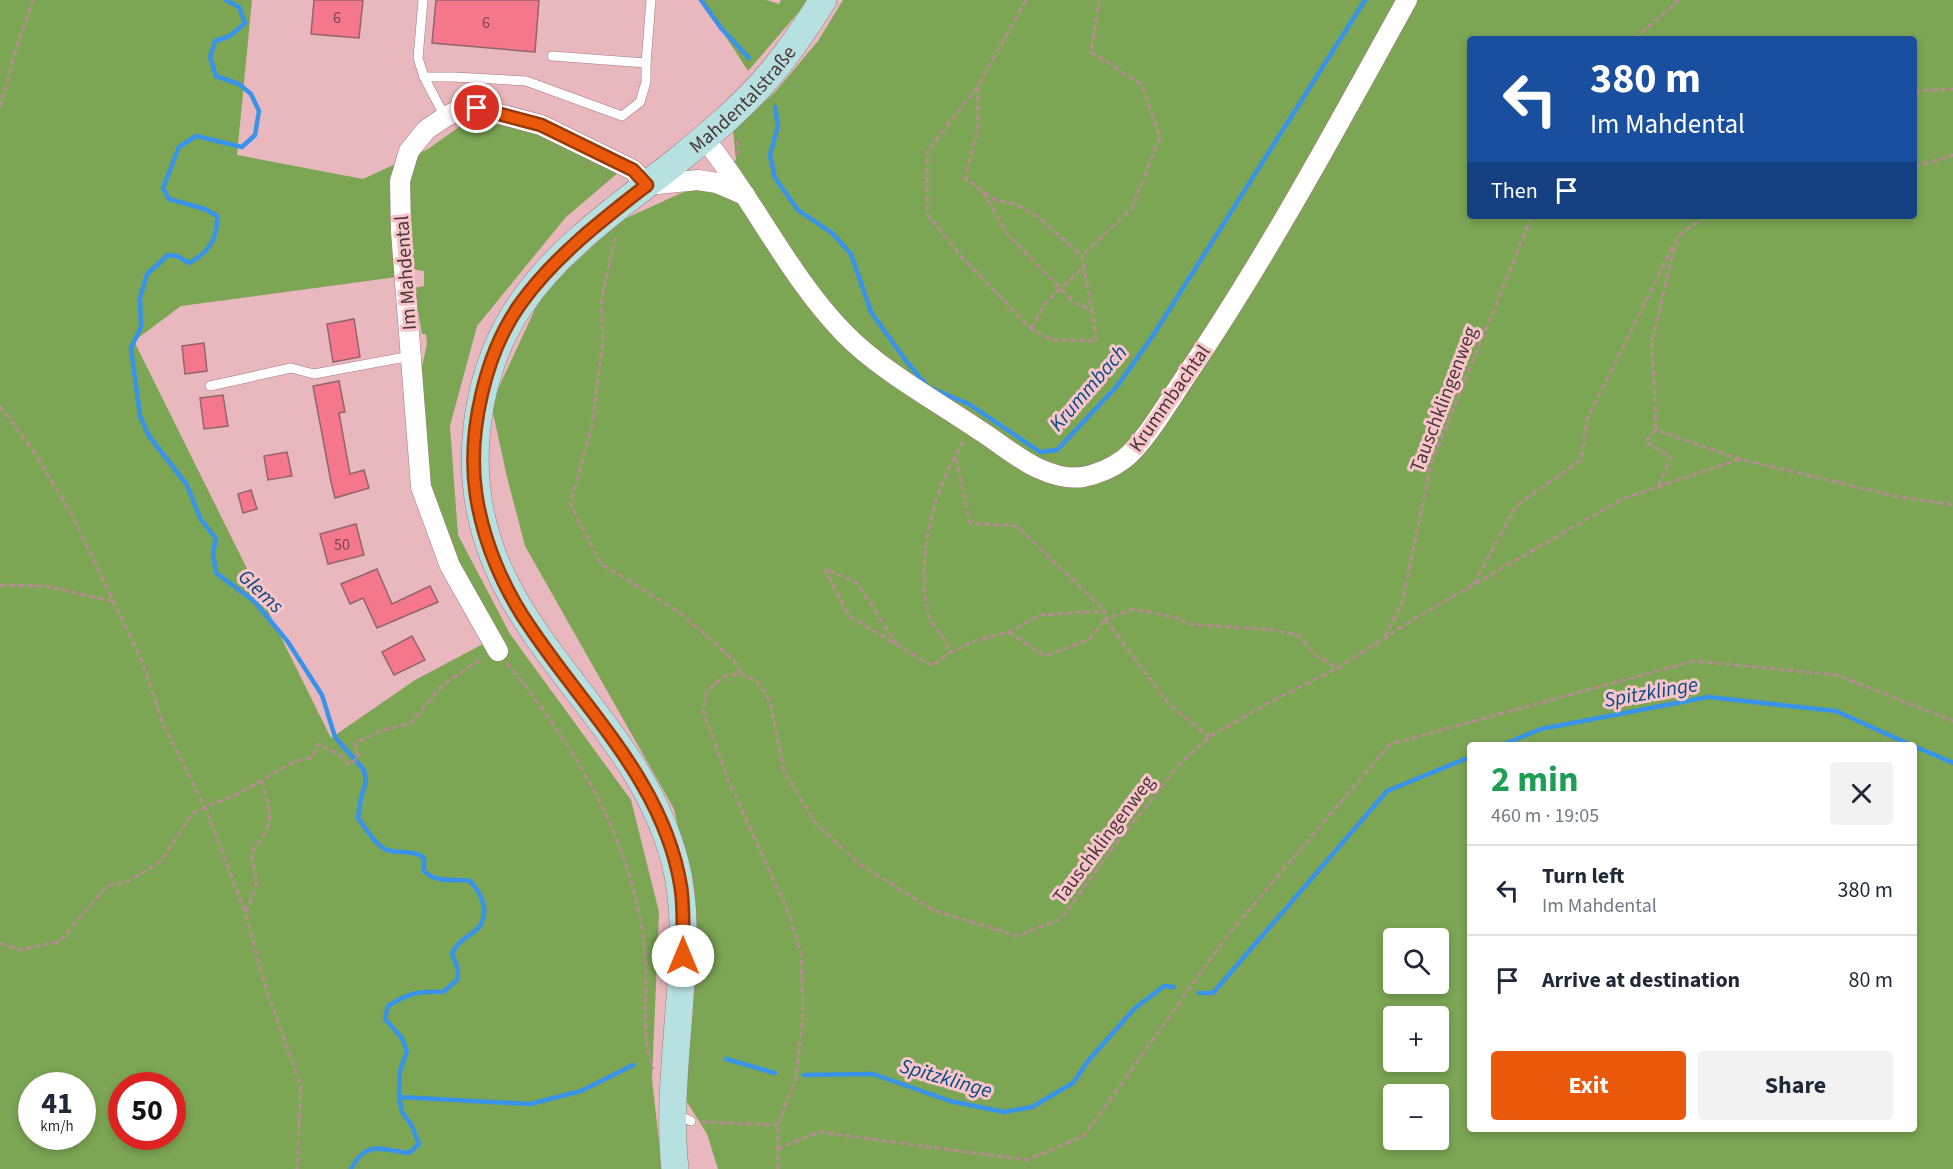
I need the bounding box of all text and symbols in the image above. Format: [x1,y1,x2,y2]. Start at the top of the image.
house number: 6 [333,7,341,29]
house number: 6 [482,12,490,34]
street label: Mahdentalstraße [683,40,803,160]
text: 380 m [1590,49,1701,109]
icon: left [1491,60,1569,138]
pin [451,82,502,133]
icon: arrive [460,91,493,124]
text: Im Mahdental [1590,105,1745,144]
icon: arrive [1550,174,1583,207]
text: Then [1491,175,1538,207]
street label: Im Mahdental [388,215,424,331]
street label: Tauschklingenweg [1403,322,1485,476]
water label: Krummbach [1042,338,1134,438]
street label: Krummbachtal [1123,339,1217,458]
house number: 50 [334,534,350,556]
water label: Glems [231,562,291,620]
water label: Spitzklinge [1602,669,1700,715]
text: 2 min [1491,754,1579,805]
button: close [1830,762,1893,825]
street label: Tauschklingenweg [1046,770,1161,910]
text: 460 m · 19:05 [1491,802,1599,830]
text: Turn left [1542,860,1624,892]
icon: left [1491,874,1524,907]
text: 380 m [1838,874,1893,906]
text: Im Mahdental [1542,892,1657,920]
position arrow [651,924,715,988]
map controls [1383,928,1449,1150]
button: search [1383,928,1449,994]
icon: arrive [1491,964,1524,997]
text: Arrive at destination [1542,964,1740,996]
text: 80 m [1848,964,1893,996]
button: + [1383,1006,1449,1072]
water label: Spitzklinge [896,1051,996,1105]
button: Exit [1491,1051,1686,1120]
button: Share [1698,1051,1893,1120]
speed limit sign: 50 [108,1072,186,1150]
text: 41 [41,1082,73,1125]
button: − [1383,1084,1449,1150]
text: km/h [40,1116,74,1137]

